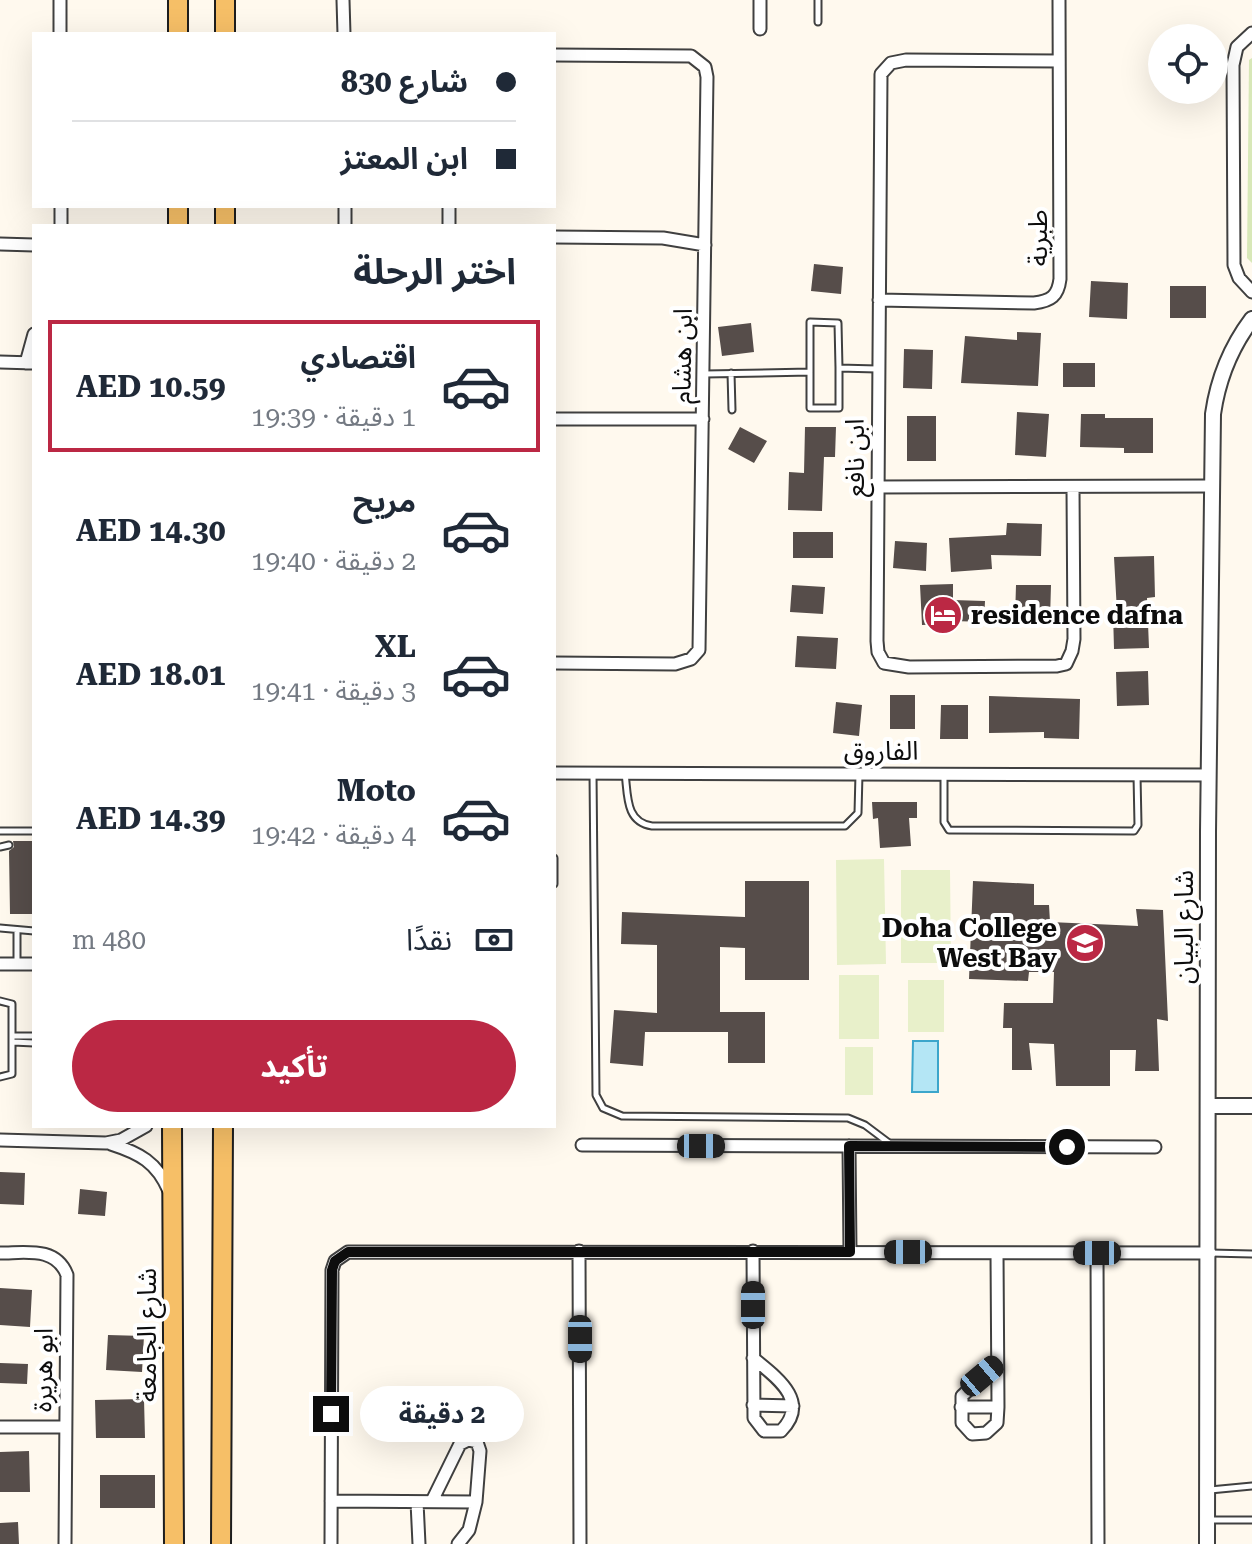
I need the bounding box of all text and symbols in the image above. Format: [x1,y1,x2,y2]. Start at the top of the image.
map controls [1148,24,1228,104]
button: locate [1148,24,1228,104]
text: شارع 830 [341,64,468,99]
text: ابن المعتز [340,141,468,176]
street label: طبرية [1023,210,1053,266]
text: اختر الرحلة [353,251,516,293]
street label: ابن هشام [666,308,703,404]
text: اقتصادي [301,340,416,375]
icon: car [440,350,512,422]
text: AED 10.59 [76,369,225,404]
text: 1 دقيقة · 19:39 [251,402,416,432]
street label: ابن نافع [840,419,875,497]
text: مريح [353,484,416,519]
icon: car [440,494,512,566]
text: AED 14.30 [76,513,225,548]
text: 2 دقيقة · 19:40 [251,546,416,576]
hotel icon: residence dafna [922,594,964,636]
place label: residence dafna [971,600,1183,630]
text: XL [375,629,416,664]
icon: car [440,638,512,710]
text: AED 18.01 [76,657,225,692]
text: 3 دقيقة · 19:41 [251,676,416,706]
street label: الفاروق [844,736,918,766]
text: Moto [337,773,416,808]
icon: car [440,782,512,854]
text: AED 14.39 [76,801,225,836]
text: 4 دقيقة · 19:42 [251,820,416,850]
street label: شارع البيان [1169,870,1203,984]
place label: Doha College West Bay [882,913,1057,973]
icon: cash [472,918,516,962]
text: نقدًا [406,922,452,957]
school or university icon: Doha College West Bay [1064,922,1106,964]
text: 480 m [72,925,146,955]
button: تأكيد [72,1020,516,1112]
route start [1049,1129,1085,1165]
car [677,1134,725,1158]
car [884,1240,932,1264]
car [1073,1241,1121,1265]
street label: شارع الجامعة [132,1268,166,1402]
car [741,1281,765,1329]
car [568,1315,592,1363]
street label: ابو هريرة [27,1328,59,1412]
car [956,1351,1008,1401]
callout: 2 دقيقة [359,1386,523,1442]
route end [313,1396,349,1432]
text: 2 دقيقة [399,1399,485,1429]

